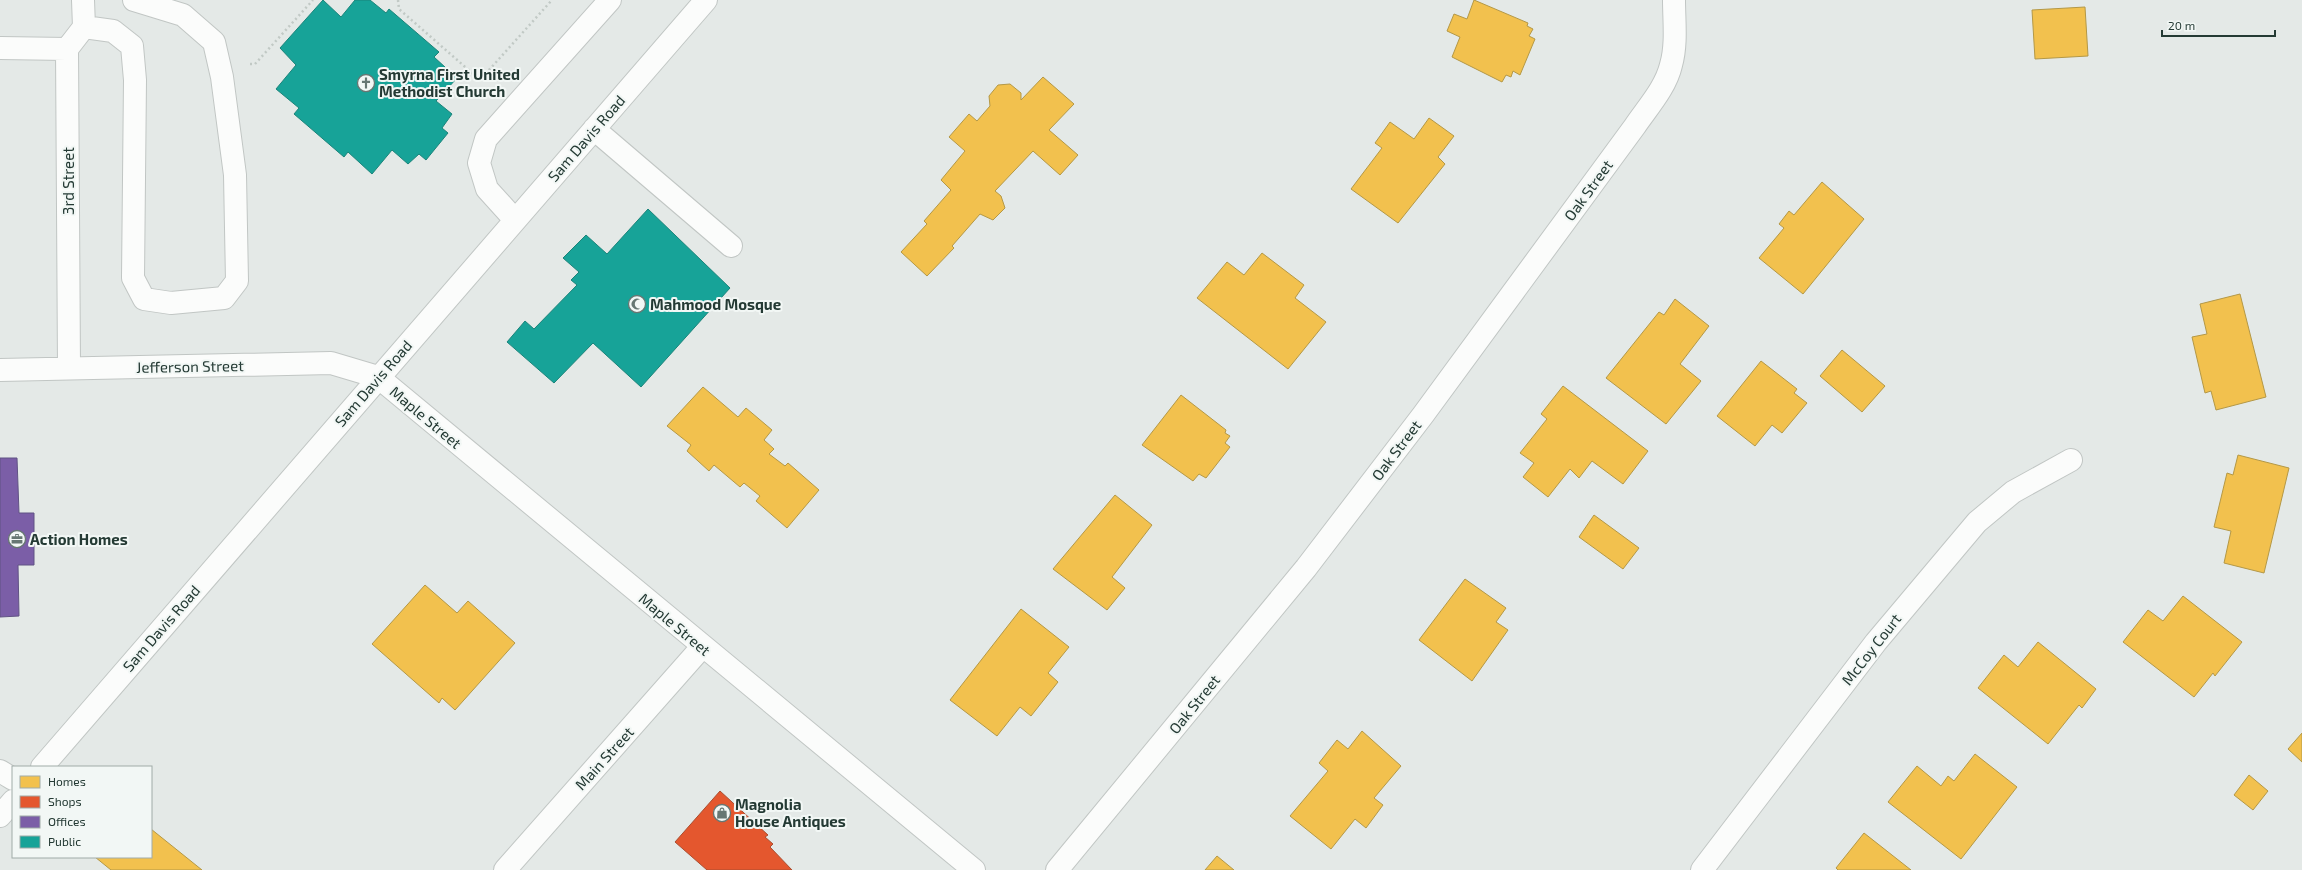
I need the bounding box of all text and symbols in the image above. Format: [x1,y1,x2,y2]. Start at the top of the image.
scale bar [2162,12,2275,38]
text: 20 m [2168,18,2195,32]
place label: Smyrna First United Methodist Church [379,65,520,100]
church icon: Smyrna First United Methodist Church [356,73,376,93]
street label: Sam Davis Road [544,91,628,185]
street label: 3rd Street [59,147,77,215]
street label: Oak Street [1560,156,1616,224]
mosque icon: Mahmood Mosque [627,294,647,314]
place label: Mahmood Mosque [650,295,781,313]
street label: Sam Davis Road [331,336,415,430]
street label: Jefferson Street [136,356,244,376]
street label: Maple Street [387,382,466,452]
street label: Oak Street [1368,416,1425,484]
office icon: Action Homes [7,529,27,549]
place label: Action Homes [30,530,128,548]
street label: Sam Davis Road [119,581,203,675]
street label: Maple Street [636,589,715,659]
street label: McCoy Court [1838,609,1905,688]
street label: Oak Street [1165,671,1223,737]
street label: Main Street [571,722,637,793]
legend [12,766,152,858]
text: Homes [48,774,86,788]
text: Shops [48,794,82,808]
place label: Magnolia House Antiques [735,795,846,830]
shop icon: Magnolia House Antiques [712,803,732,823]
text: Offices [48,814,85,828]
text: Public [48,834,81,848]

